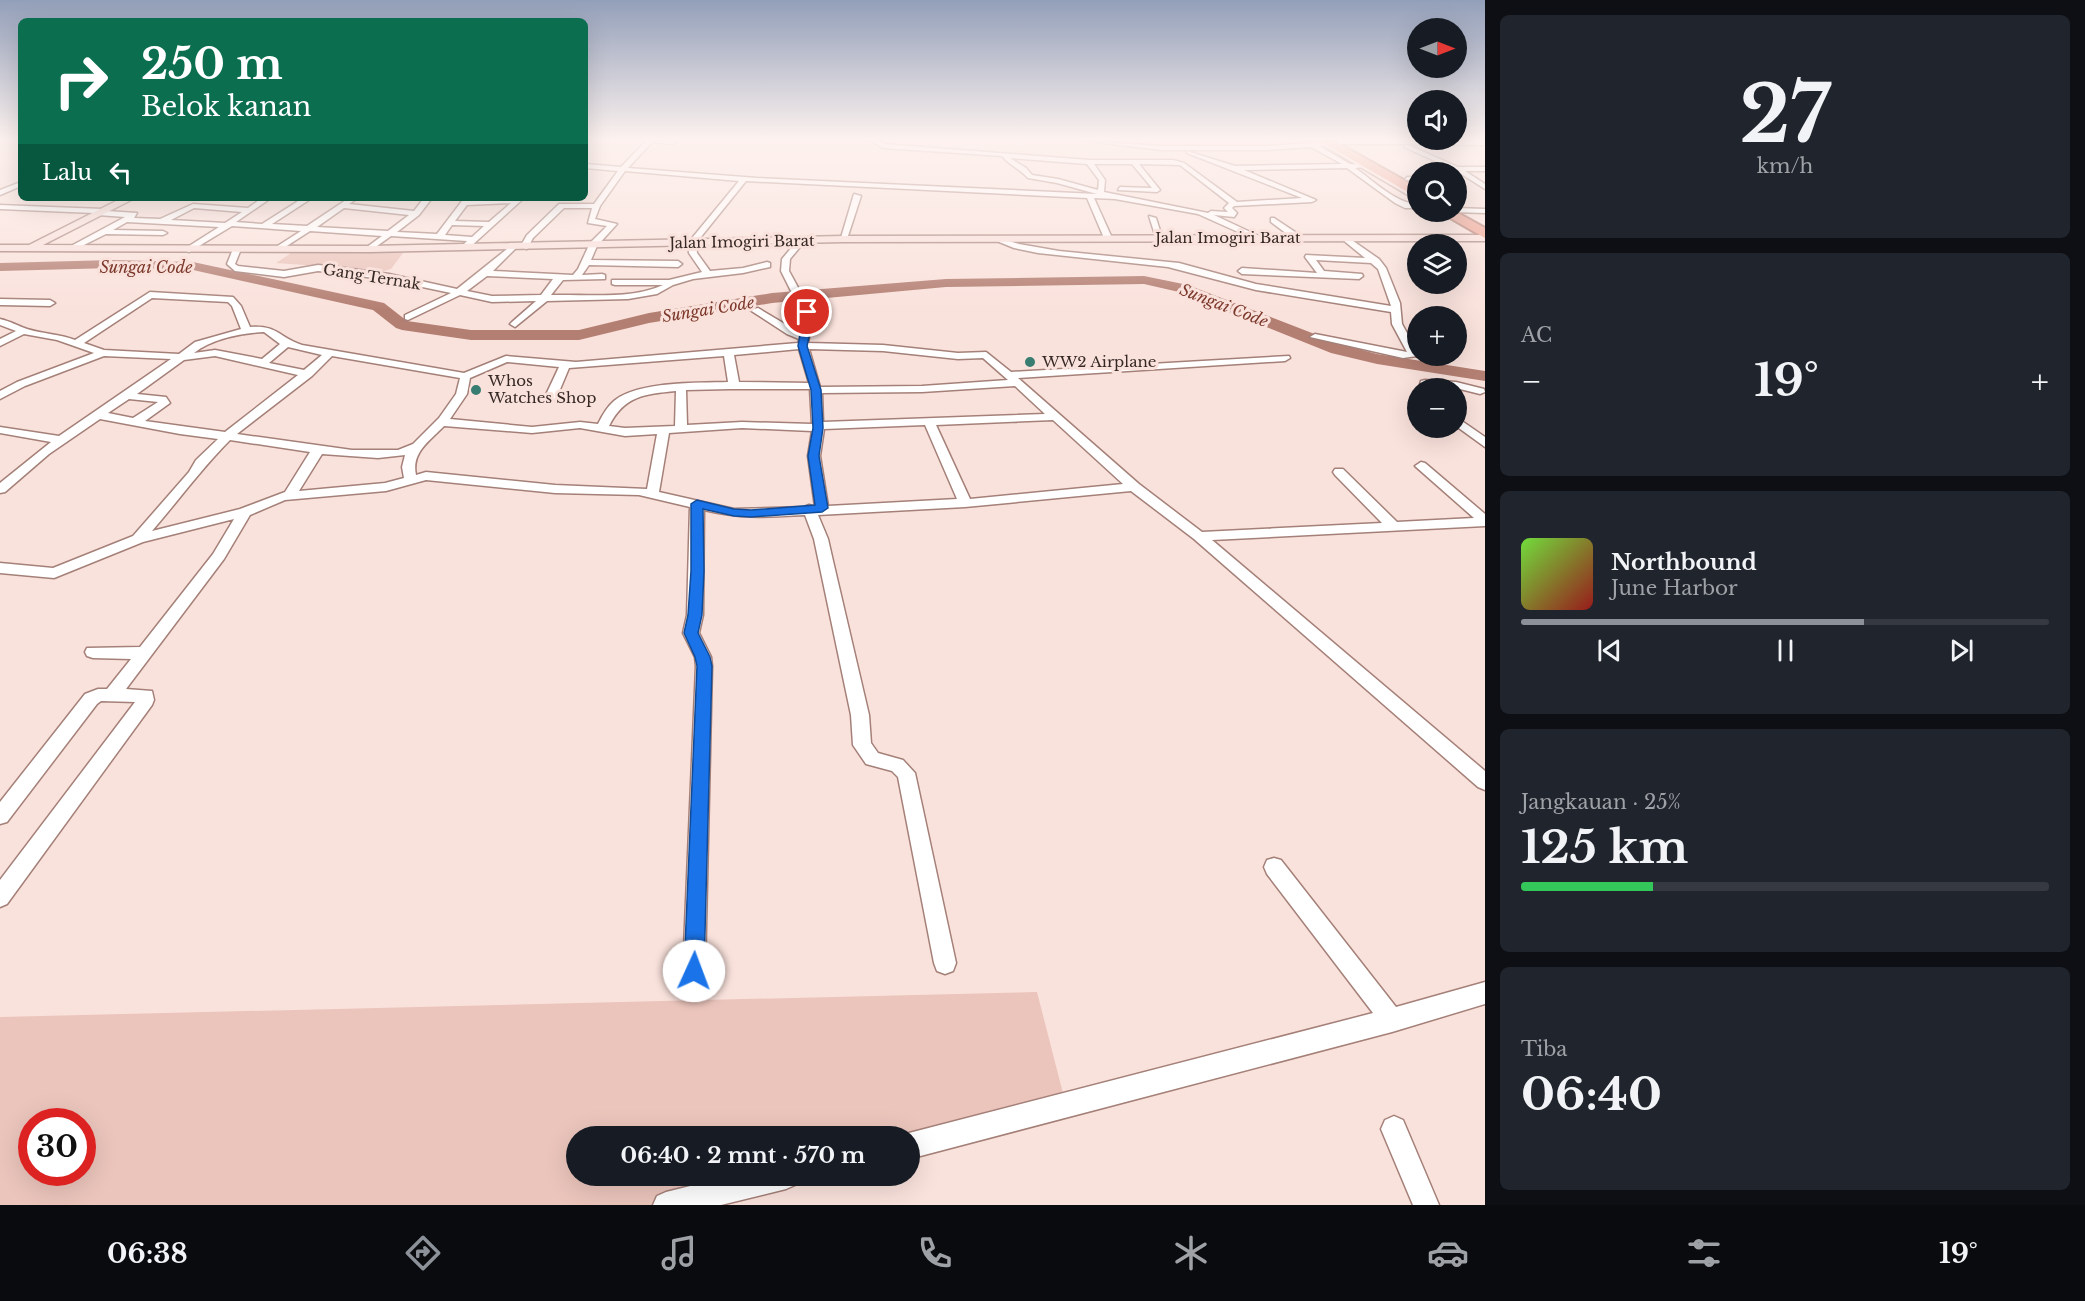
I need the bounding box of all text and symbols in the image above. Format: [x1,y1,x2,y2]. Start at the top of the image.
north arrow [1407,18,1467,78]
map controls [1407,18,1467,438]
text: 250 m [141,38,283,90]
icon: right [42,42,120,120]
text: 27 [1739,66,1831,163]
text: Belok kanan [141,90,311,123]
button: sound [1407,90,1467,150]
text: km/h [1757,154,1813,178]
icon: left [104,156,137,189]
text: Lalu [42,159,92,186]
button: search [1407,162,1467,222]
street label: Jalan Imogiri Barat [1153,228,1301,247]
street label: Jalan Imogiri Barat [667,231,815,252]
button: layers [1407,234,1467,294]
water label: Sungai Code [99,257,193,277]
street label: Gang Ternak [322,259,423,294]
water label: Sungai Code [1177,279,1272,331]
pin [781,286,832,337]
water label: Sungai Code [660,292,756,326]
icon: arrive [790,295,823,328]
button: + [1407,306,1467,366]
text: AC [1521,323,1552,347]
place label: WW2 Airplane [1041,352,1156,371]
text: 19° [1754,352,1819,408]
marker: WW2 Airplane [1023,355,1037,369]
text: − [1521,361,1542,402]
text: + [2031,361,2049,402]
place label: Whos Watches Shop [487,371,596,407]
button: − [1407,378,1467,438]
marker: Whos Watches Shop [469,383,483,397]
text: Northbound [1611,549,1757,576]
text: June Harbor [1611,576,1738,600]
icon: previous [1593,634,1626,667]
icon: pause [1769,634,1802,667]
icon: next [1945,634,1978,667]
text: Jangkauan · 25% [1521,790,1681,814]
text: 125 km [1521,819,1688,875]
position arrow [662,939,726,1003]
text: Tiba [1521,1037,1567,1061]
text: 06:40 [1521,1066,1662,1122]
speed limit sign: 30 [18,1108,96,1186]
text: 06:40 · 2 mnt · 570 m [621,1142,865,1169]
icon: directions [402,1232,444,1274]
icon: music [658,1232,700,1274]
icon: phone [914,1232,956,1274]
icon: climate [1170,1232,1212,1274]
icon: car [1427,1232,1469,1274]
icon: filters [1683,1232,1725,1274]
text: 06:38 [107,1237,188,1270]
text: 19° [1939,1237,1978,1270]

